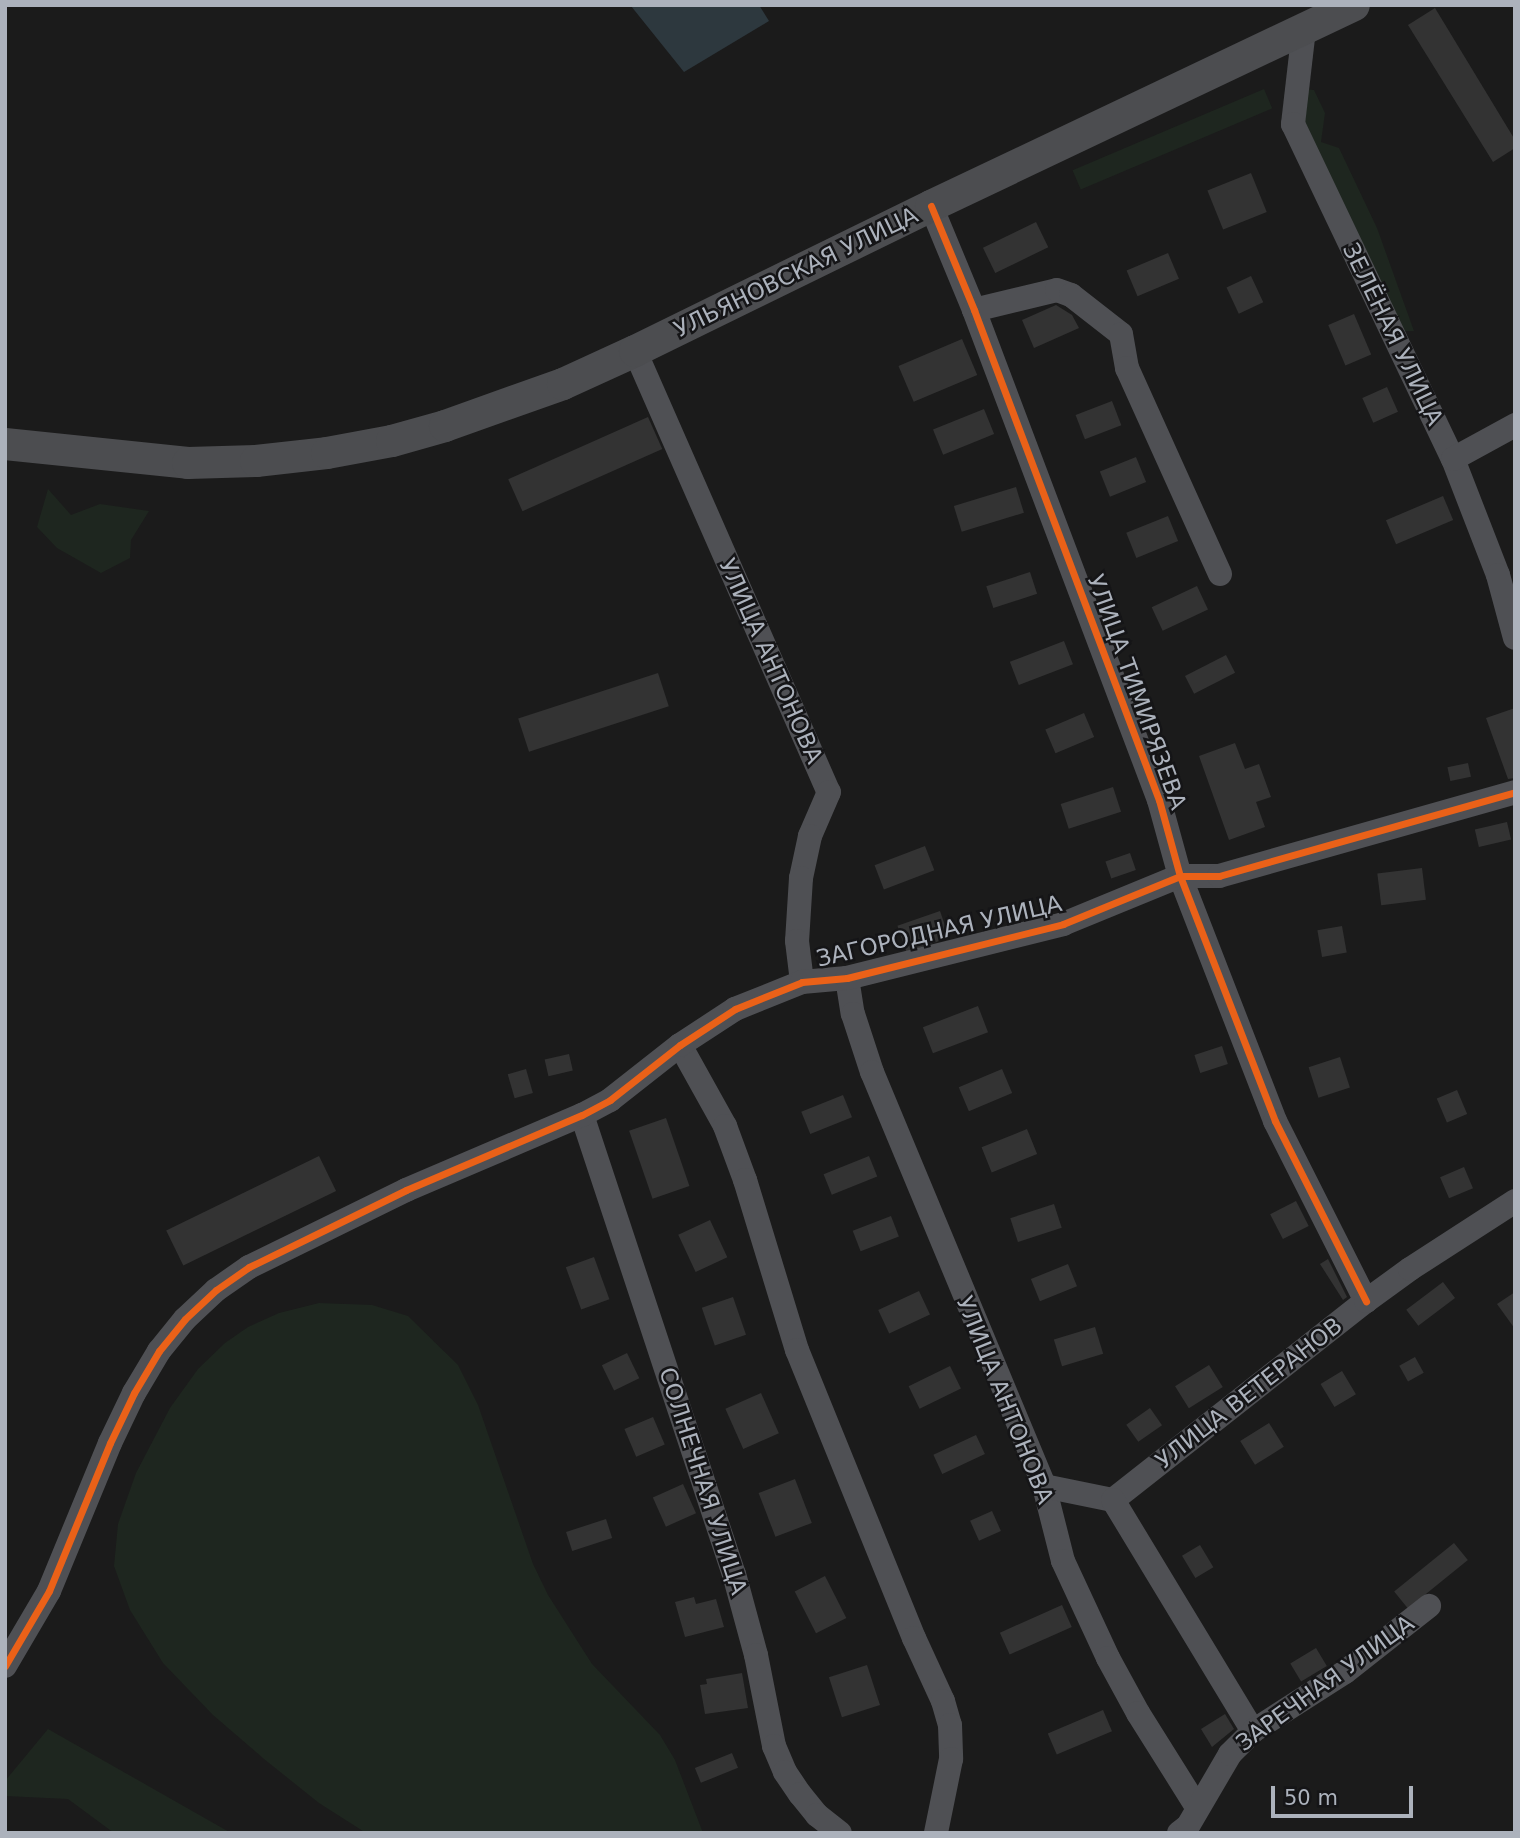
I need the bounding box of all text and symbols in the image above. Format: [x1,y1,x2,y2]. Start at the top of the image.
street label: УЛЬЯНОВСКАЯ УЛИЦА [670,201,922,343]
street label: ЗЕЛЁНАЯ УЛИЦА [1337,238,1449,430]
street label: УЛИЦА АНТОНОВА [713,554,829,768]
street label: УЛИЦА ТИМИРЯЗЕВА [1082,571,1192,813]
street label: ЗАГОРОДНАЯ УЛИЦА [814,889,1064,973]
street label: УЛИЦА АНТОНОВА [951,1292,1059,1508]
street label: УЛИЦА ВЕТЕРАНОВ [1150,1312,1348,1474]
street label: СОЛНЕЧНАЯ УЛИЦА [653,1364,753,1598]
street label: ЗАРЕЧНАЯ УЛИЦА [1231,1609,1419,1757]
scale bar [1275,1772,1417,1816]
text: 50 m [1284,1786,1338,1810]

